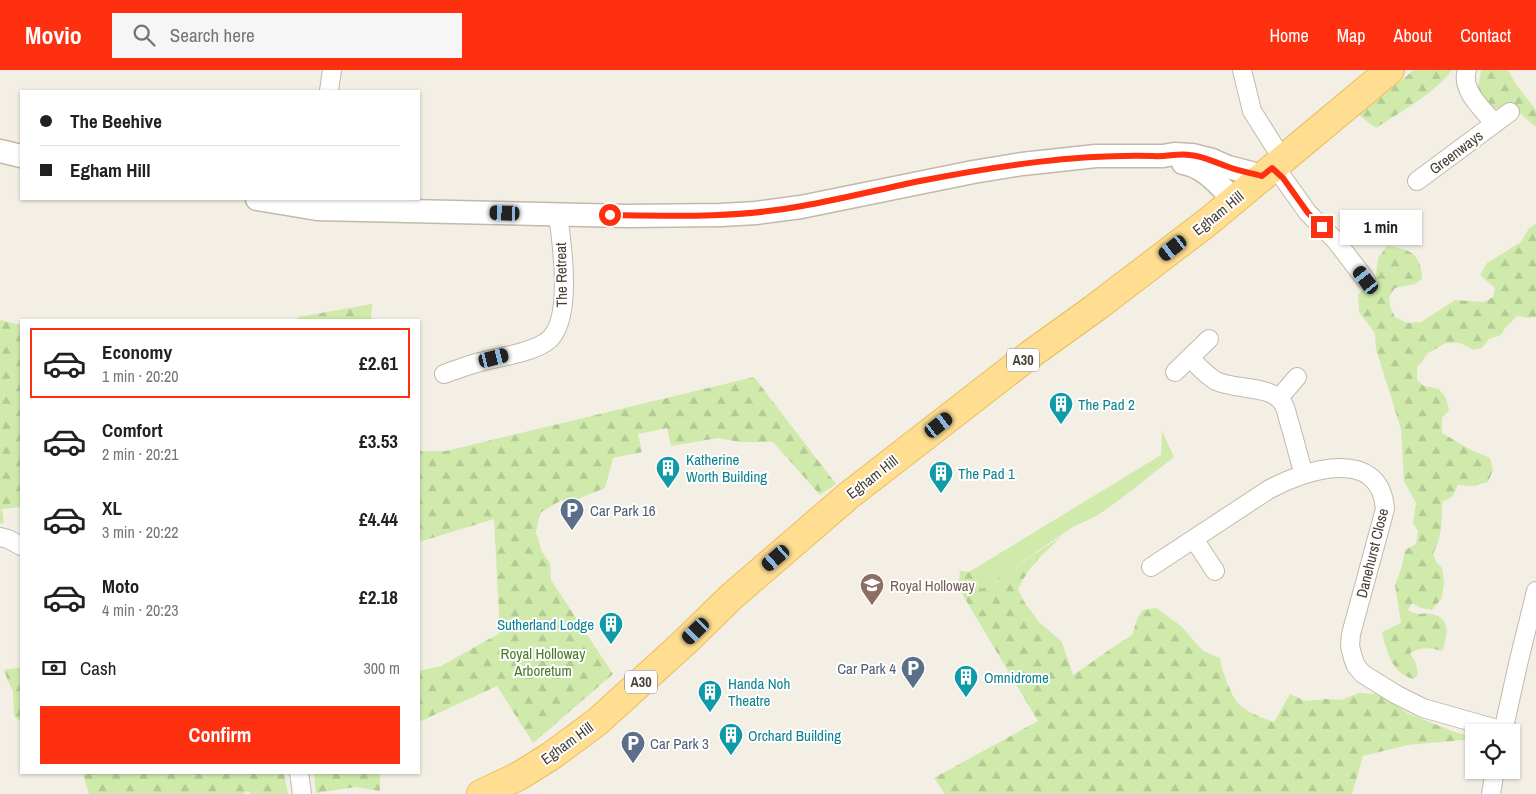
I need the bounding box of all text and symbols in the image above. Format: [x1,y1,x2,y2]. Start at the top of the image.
search box [112,13,462,58]
text: Movio [25,19,82,51]
icon: search [130,21,158,49]
text: Search here [170,22,255,48]
text: Home [1269,23,1309,48]
text: Map [1337,23,1366,48]
text: About [1394,23,1432,48]
text: Contact [1460,23,1511,48]
text: The Beehive [70,108,162,134]
street label: Greenways [1425,125,1487,179]
text: Egham Hill [70,157,151,183]
street label: Egham Hill [1188,186,1248,240]
route start [599,204,621,226]
car [489,205,520,221]
callout: 1 min [1340,210,1422,244]
route end [1311,216,1333,238]
text: 1 min [1364,216,1398,238]
car [1156,233,1189,263]
street label: The Retreat [550,242,572,308]
car [1350,264,1381,296]
text: Economy [102,339,172,365]
icon: car [42,341,87,386]
car [477,347,510,369]
road number: A30 [1007,348,1039,372]
text: £2.61 [359,350,398,376]
text: 1 min · 20:20 [102,365,179,387]
building icon: The Pad 2 [1048,391,1074,425]
place label: The Pad 2 [1078,394,1135,415]
car [922,410,955,440]
text: Comfort [102,417,163,443]
icon: car [42,419,87,464]
text: £3.53 [359,428,398,454]
text: 2 min · 20:21 [102,443,179,465]
place label: Katherine Worth Building [686,449,767,487]
street label: Egham Hill [842,450,902,504]
building icon: Katherine Worth Building [655,455,681,489]
building icon: The Pad 1 [928,460,954,494]
place label: The Pad 1 [958,463,1015,484]
text: XL [102,495,122,521]
icon: car [42,497,87,542]
parking icon: Car Park 16 [559,497,585,531]
place label: Car Park 16 [590,500,656,521]
text: £4.44 [359,506,398,532]
street label: Danehurst Close [1351,506,1393,600]
text: 3 min · 20:22 [102,521,179,543]
car [759,542,792,574]
school or university icon: Royal Holloway [859,572,885,606]
text: Moto [102,573,139,599]
icon: car [42,575,87,620]
place label: Royal Holloway [890,575,976,596]
text: £2.18 [359,584,398,610]
text: 4 min · 20:23 [102,599,179,621]
building icon: Sutherland Lodge [598,611,624,645]
place label: Sutherland Lodge [497,614,594,635]
car [679,615,712,647]
park label: Royal Holloway Arboretum [501,643,586,681]
icon: cash [40,654,68,682]
text: Cash [80,655,116,681]
parking icon: Car Park 4 [900,655,926,689]
text: 300 m [364,657,400,679]
place label: Car Park 4 [837,658,896,679]
building icon: Omnidrome [953,664,979,698]
place label: Omnidrome [984,667,1049,688]
road number: A30 [625,670,657,694]
place label: Handa Noh Theatre [728,673,790,711]
building icon: Handa Noh Theatre [697,679,723,713]
button: Confirm [40,706,400,764]
street label: Egham Hill [536,717,598,769]
building icon: Orchard Building [718,722,744,756]
map controls [1465,724,1520,779]
button: locate [1465,724,1520,779]
place label: Orchard Building [748,725,841,746]
parking icon: Car Park 3 [620,730,646,764]
place label: Car Park 3 [650,733,709,754]

